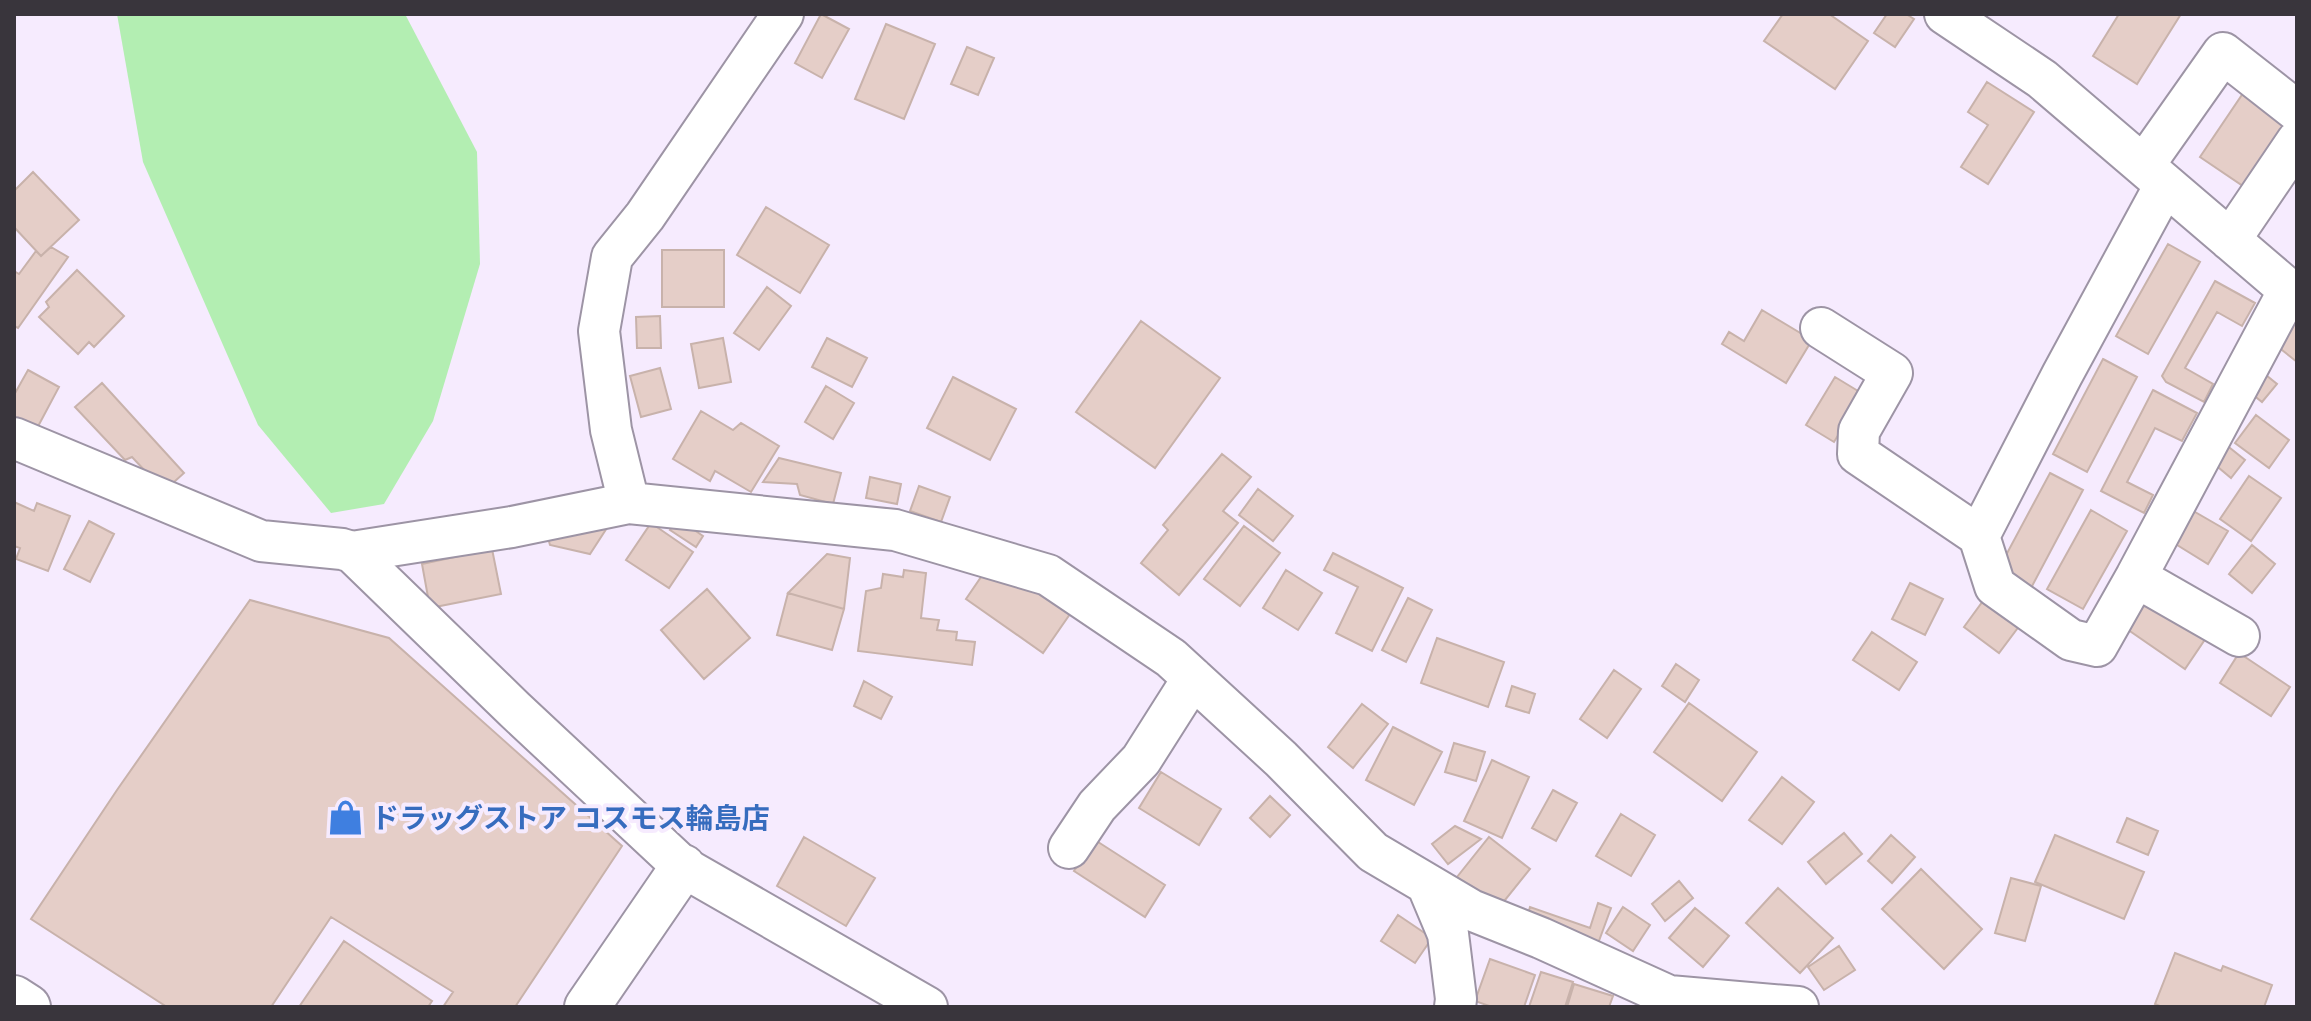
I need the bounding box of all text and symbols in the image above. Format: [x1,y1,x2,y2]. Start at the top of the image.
shop icon: ドラッグストア コスモス輪島店 [326,799,364,837]
place label: ドラッグストア コスモス輪島店 [371,802,769,835]

